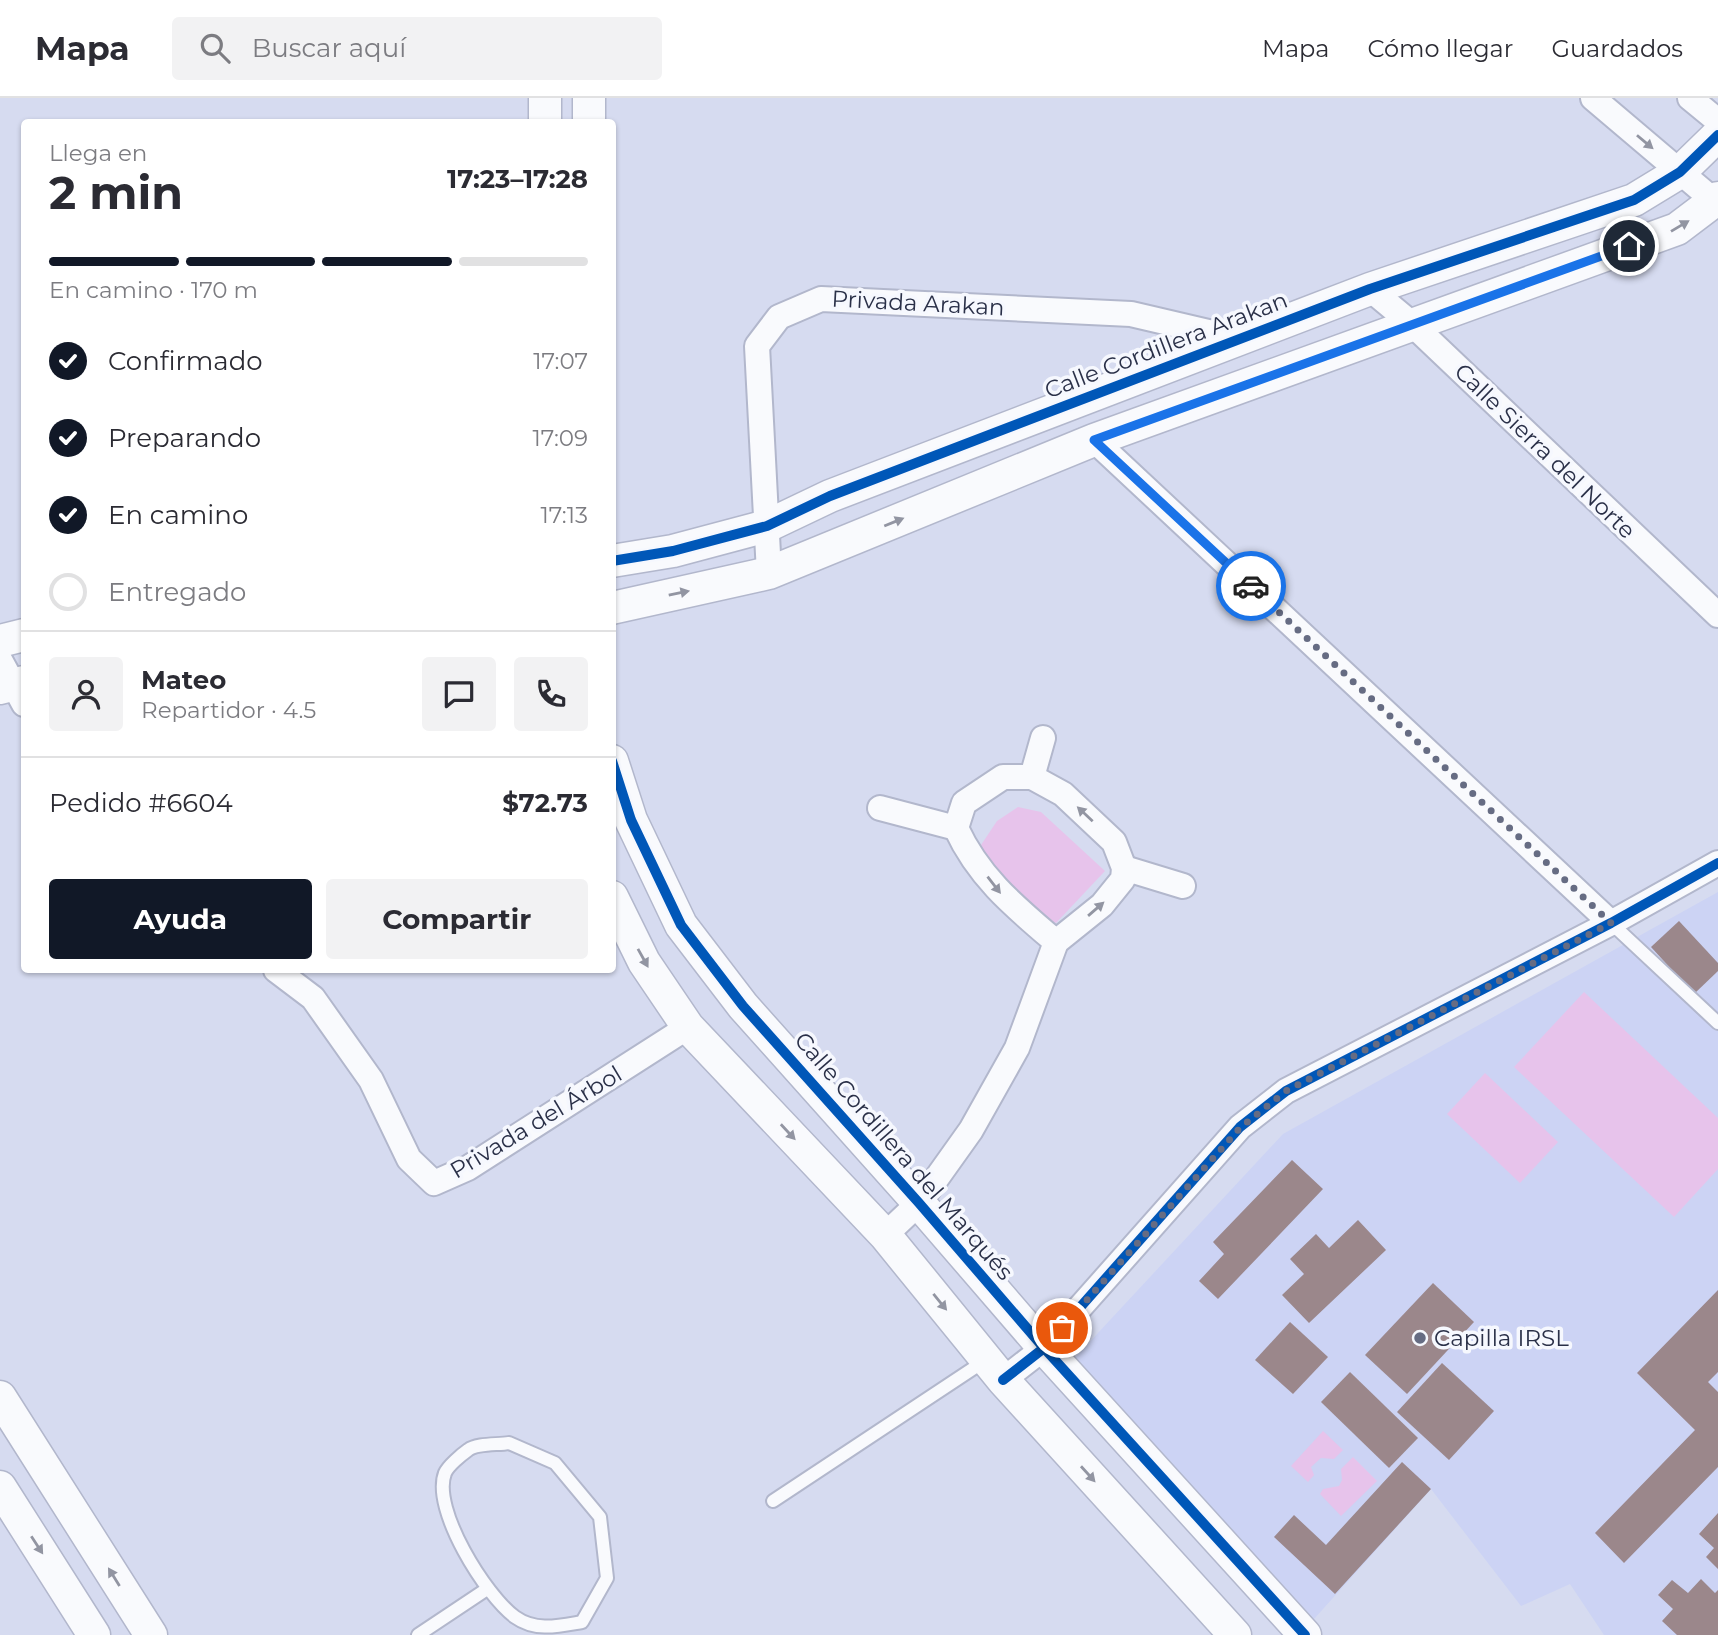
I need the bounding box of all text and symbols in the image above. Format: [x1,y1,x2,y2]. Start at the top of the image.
search box [172,17,662,80]
text: Mapa [35,28,130,68]
icon: search [196,29,234,67]
text: Buscar aquí [252,32,406,64]
text: Mapa [1262,34,1329,63]
text: Cómo llegar [1367,34,1513,63]
text: Guardados [1551,34,1683,63]
one-way arrow [1636,134,1653,149]
text: Llega en [49,139,147,167]
text: 17:23–17:28 [447,163,588,195]
text: 2 min [49,164,183,221]
pin [1599,216,1659,276]
one-way arrow [1670,219,1690,232]
icon: home [1610,227,1648,265]
text: En camino · 170 m [49,276,258,304]
street label: Privada Arakan [831,284,1005,322]
street label: Calle Cordillera Arakan [1041,286,1291,404]
icon: check [49,342,87,380]
text: Confirmado [108,345,263,377]
text: 17:07 [533,347,588,375]
street label: Calle Sierra del Norte [1449,357,1641,545]
icon: check [49,419,87,457]
text: Preparando [108,422,261,454]
text: 17:09 [533,424,588,452]
icon: check [49,496,87,534]
text: En camino [108,499,248,531]
text: 17:13 [540,501,588,529]
one-way arrow [884,516,905,527]
courier [1216,551,1286,621]
icon: car [1232,567,1270,605]
text: Entregado [108,576,246,608]
one-way arrow [668,588,690,599]
button: person [49,657,123,731]
button: chat [422,657,496,731]
button: phone [514,657,588,731]
text: Mateo [141,664,226,696]
text: Repartidor · 4.5 [141,696,316,724]
text: Pedido #6604 [49,787,233,819]
text: $72.73 [502,787,588,819]
one-way arrow [1077,807,1094,823]
one-way arrow [986,875,1001,893]
button: Ayuda [49,879,312,959]
button: Compartir [326,879,588,959]
one-way arrow [1087,901,1105,917]
one-way arrow [637,949,649,968]
street label: Calle Cordillera del Marqués [789,1026,1019,1286]
street label: Privada del Árbol [445,1060,627,1184]
one-way arrow [780,1124,797,1141]
one-way arrow [932,1293,947,1311]
pin [1032,1298,1092,1358]
icon: bag [1043,1309,1081,1347]
place label: Capilla IRSL [1434,1324,1569,1352]
marker: Capilla IRSL [1412,1330,1428,1346]
one-way arrow [1080,1465,1096,1482]
one-way arrow [30,1535,43,1554]
one-way arrow [108,1568,121,1587]

